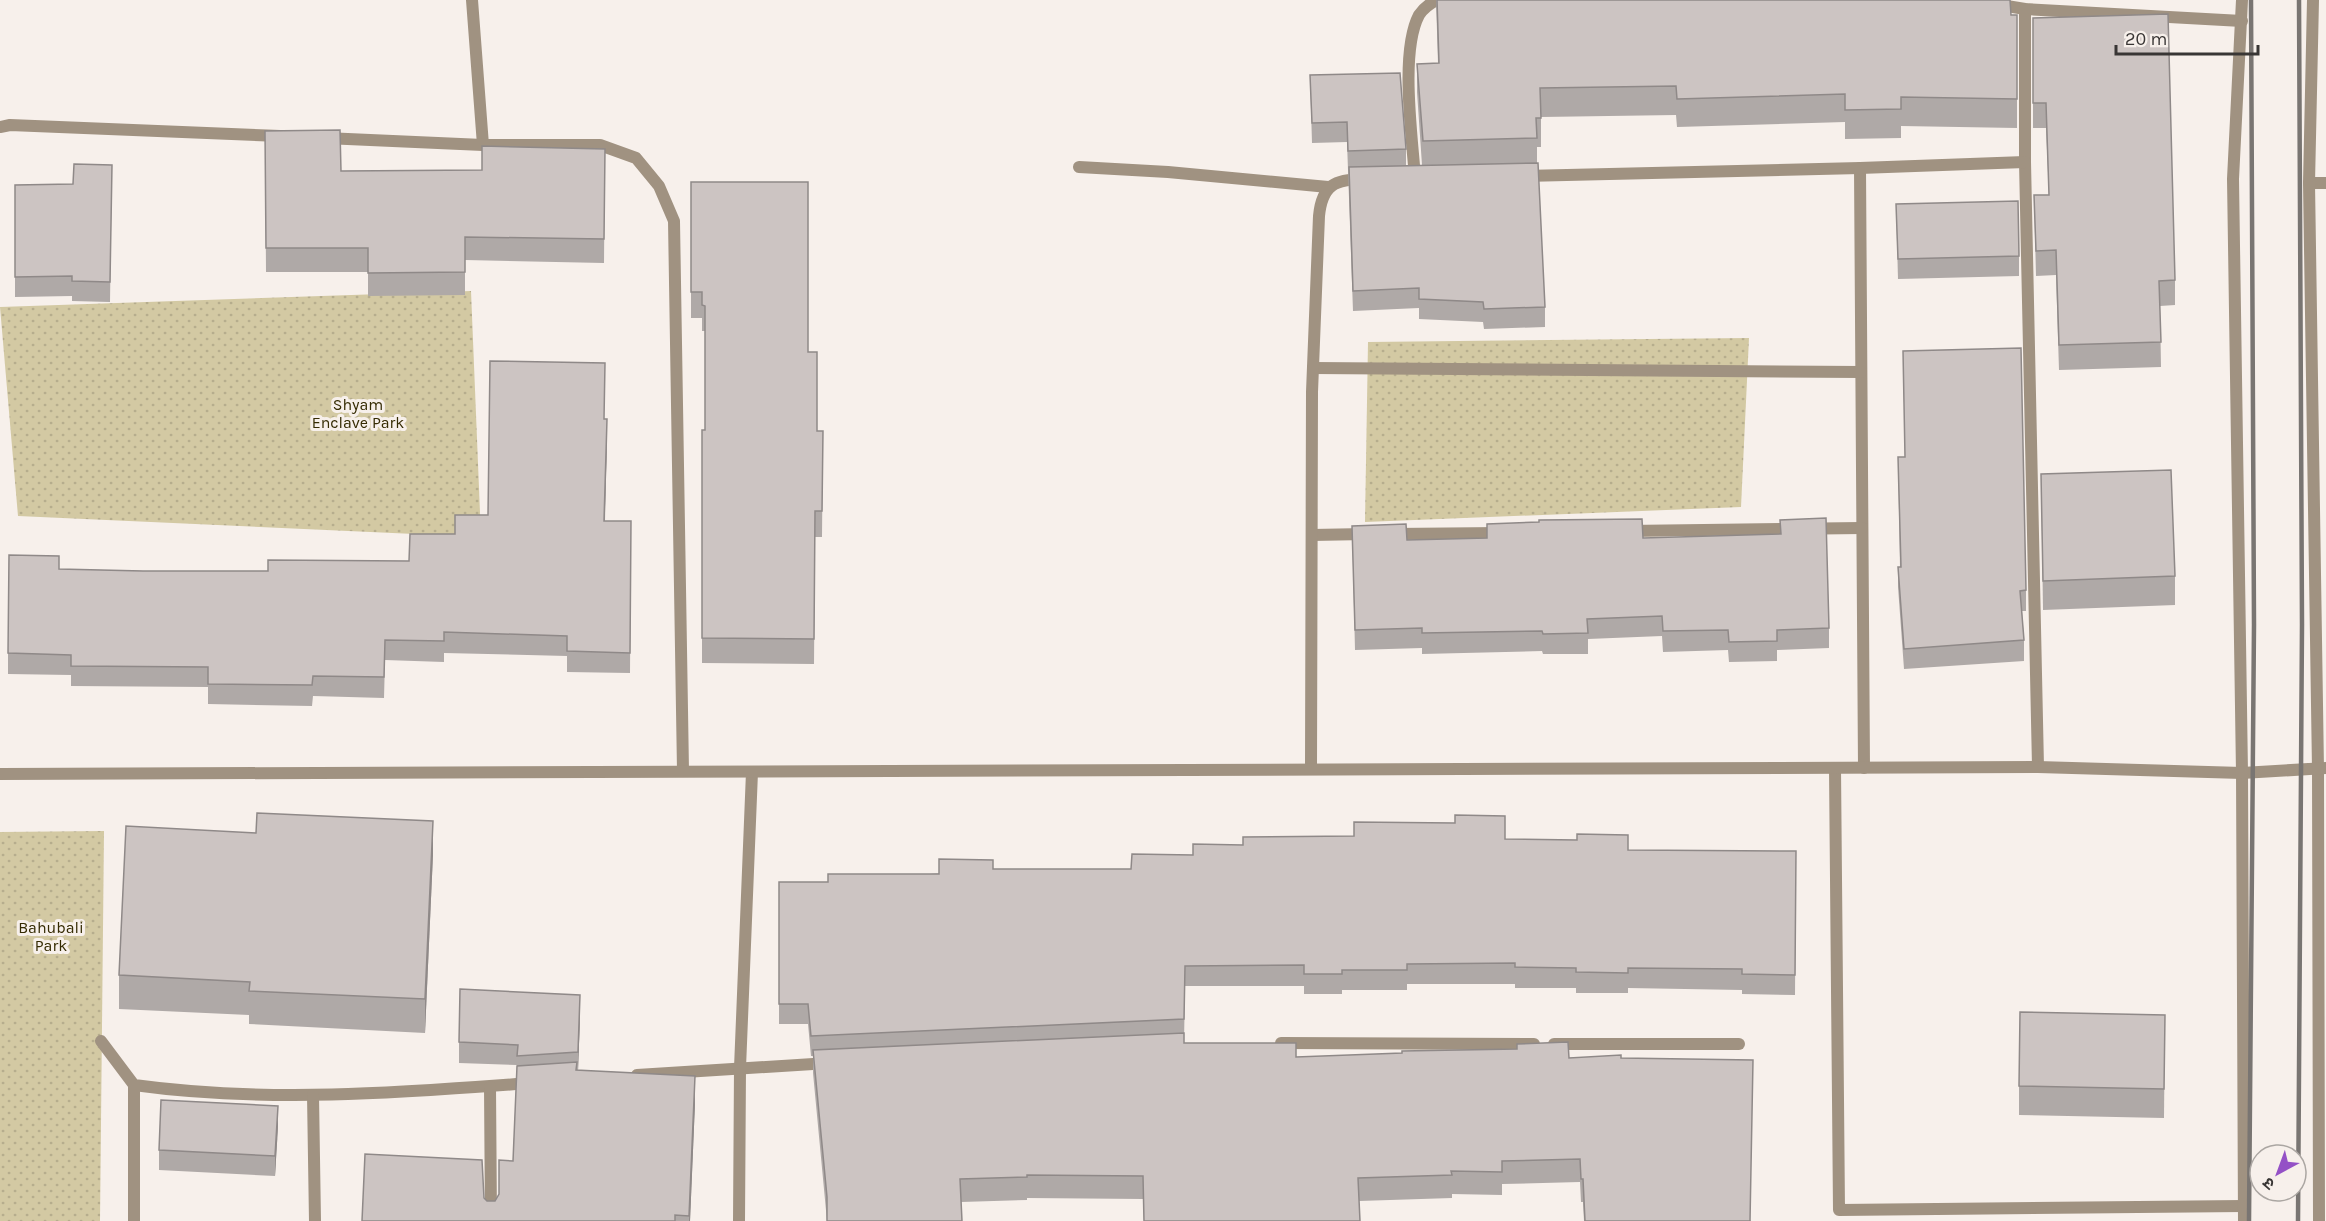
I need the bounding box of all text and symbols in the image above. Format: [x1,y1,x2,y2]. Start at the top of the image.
scale bar [2116,18,2258,56]
text: 20 m [2125,28,2167,50]
park label: Shyam Enclave Park [312,395,404,432]
park label: Bahubali Park [18,918,84,955]
north arrow [2248,1143,2308,1203]
text: उ [2258,1173,2278,1194]

